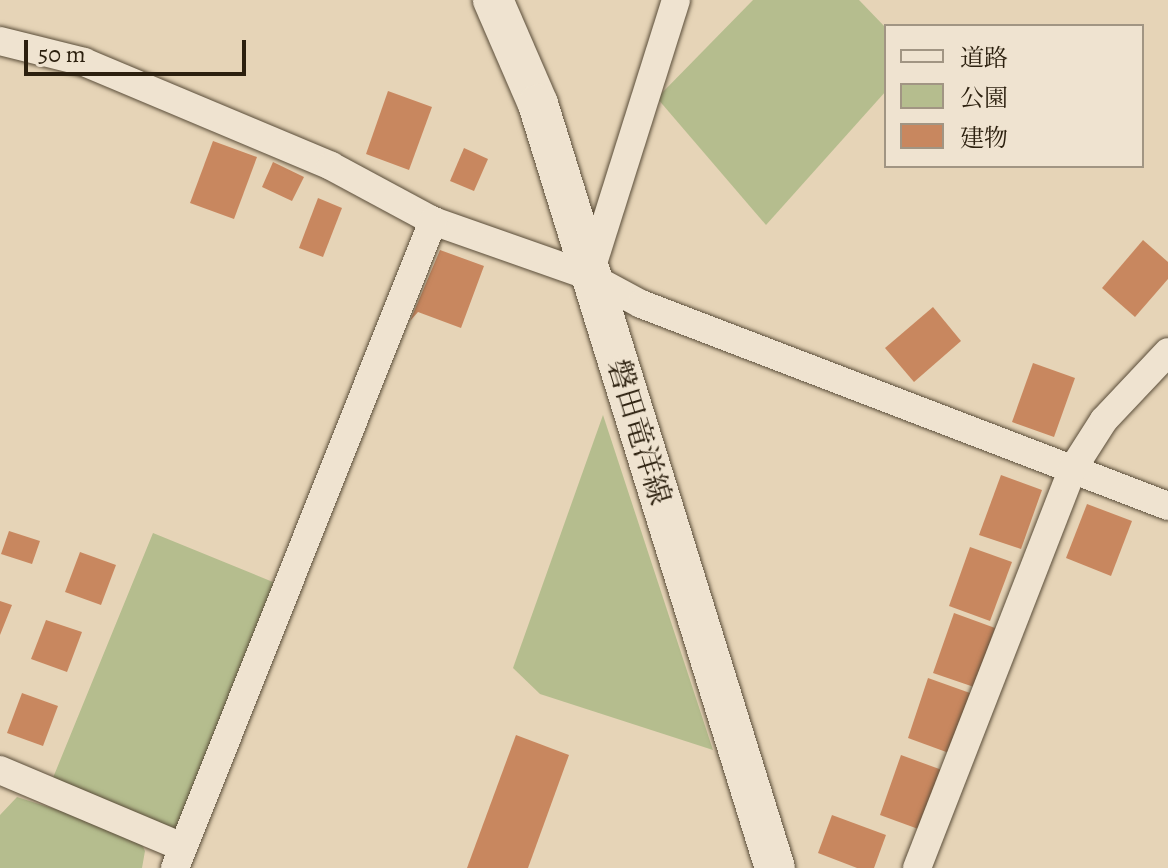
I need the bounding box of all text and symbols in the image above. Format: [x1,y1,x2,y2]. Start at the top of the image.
scale bar [28,24,250,74]
legend [884,24,1144,168]
text: 50 m [38,38,86,70]
text: 道路 [960,42,1008,74]
text: 公園 [960,82,1008,114]
text: 建物 [960,122,1008,154]
street label: 磐田竜洋線 [600,355,678,509]

